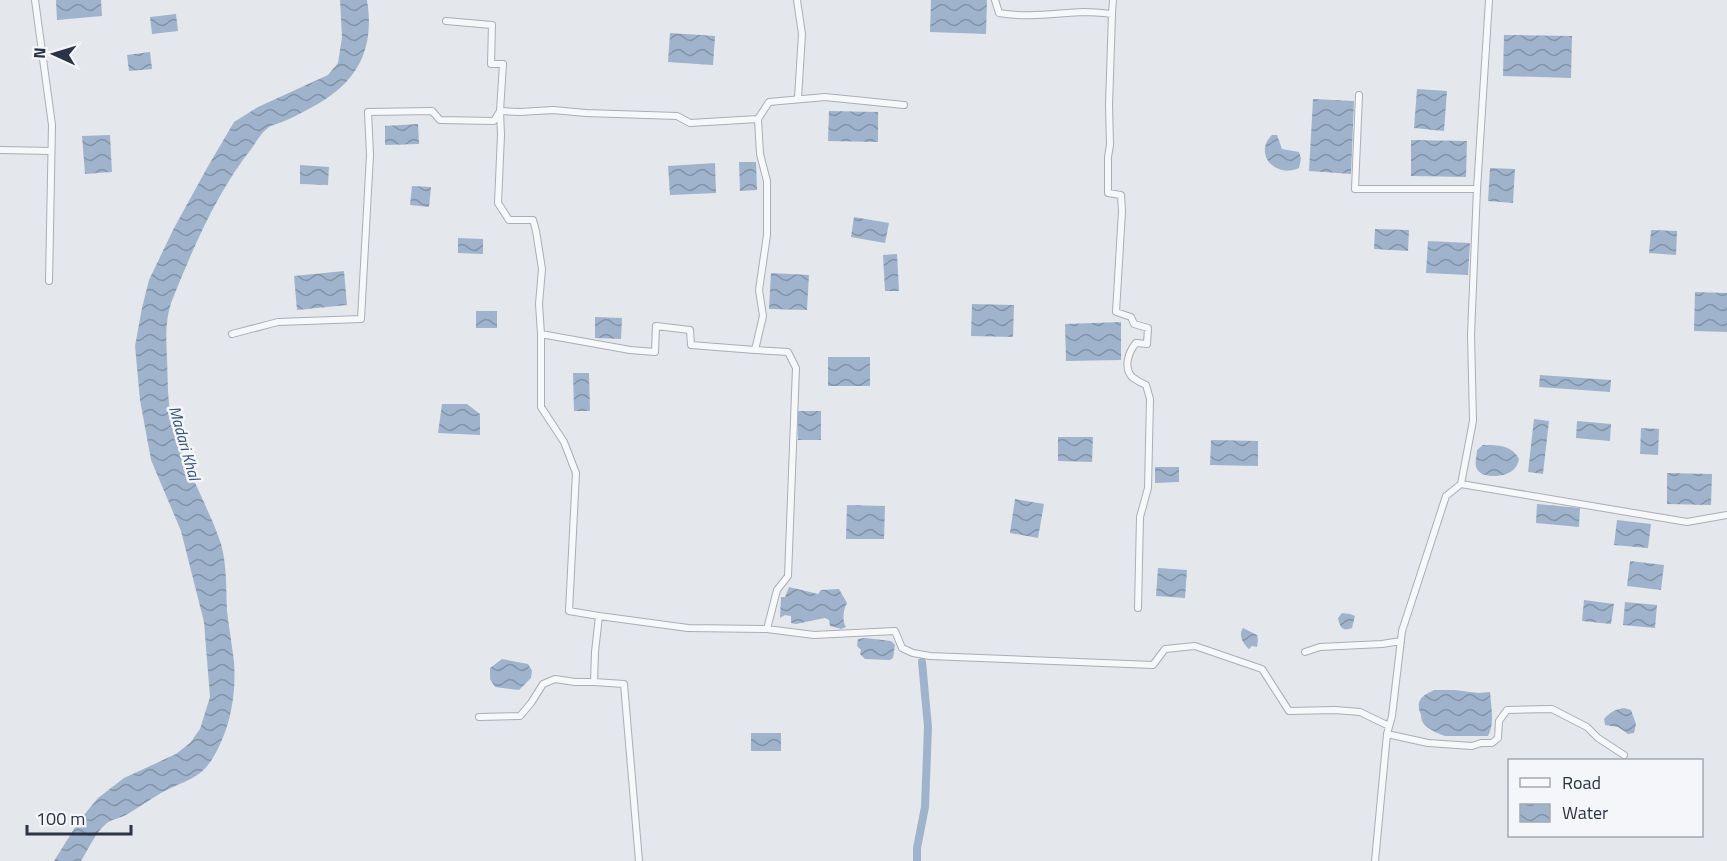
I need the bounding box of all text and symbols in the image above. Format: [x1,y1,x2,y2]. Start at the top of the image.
north arrow [24,24,84,84]
text: N [27,47,51,59]
water label: Madari Khal [163,403,207,484]
legend [1508,759,1703,837]
text: Road [1562,769,1601,796]
scale bar [27,798,130,836]
text: Water [1562,799,1608,826]
text: 100 m [36,805,85,832]

